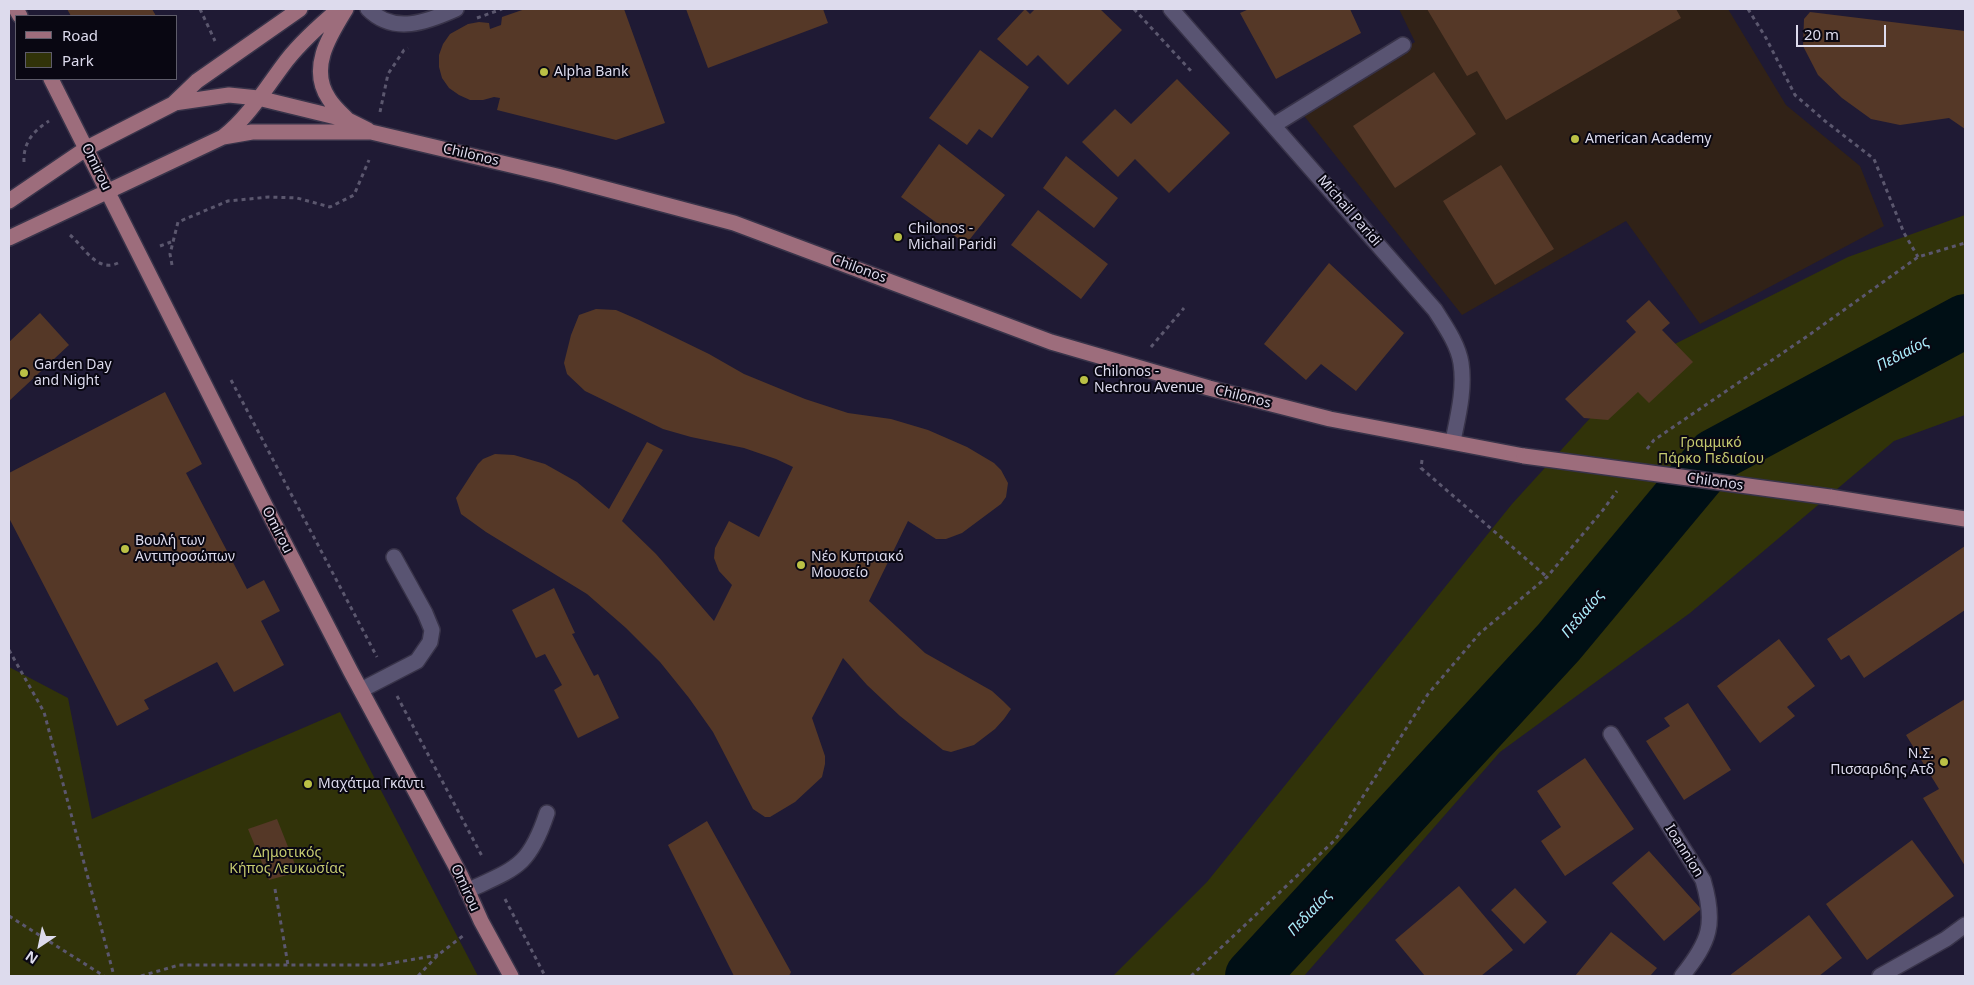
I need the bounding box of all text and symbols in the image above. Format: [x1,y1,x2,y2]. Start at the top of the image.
legend [15,15,178,80]
scale bar [1799,15,1889,47]
text: 20 m [1804,24,1839,44]
text: Road [62,25,98,45]
text: Park [62,50,94,70]
place label: Alpha Bank [554,64,628,80]
marker: Alpha Bank [538,66,550,78]
place label: American Academy [1585,131,1711,147]
marker: American Academy [1569,133,1581,145]
street label: Chilonos [441,140,501,170]
street label: Omirou [77,141,115,193]
street label: Michail Paridi [1314,172,1384,250]
place label: Chilonos - Michail Paridi [908,221,996,253]
marker: Chilonos - Michail Paridi [892,231,904,243]
street label: Chilonos [829,251,889,287]
water label: Πεδιαίος [1874,333,1932,375]
place label: Garden Day and Night [34,357,112,390]
place label: Chilonos - Nechrou Avenue [1094,364,1203,397]
marker: Garden Day and Night [18,367,30,379]
marker: Chilonos - Nechrou Avenue [1078,374,1090,386]
street label: Chilonos [1213,382,1273,412]
park label: Γραμμικό Πάρκο Πεδιαίου [1658,435,1764,468]
street label: Chilonos [1686,470,1744,494]
street label: Omirou [258,504,296,556]
place label: Βουλή των Αντιπροσώπων [135,533,235,566]
marker: Βουλή των Αντιπροσώπων [119,543,131,555]
place label: Νέο Κυπριακό Μουσείο [811,549,904,582]
marker: Νέο Κυπριακό Μουσείο [795,559,807,571]
water label: Πεδιαίος [1558,586,1608,642]
place label: Ν.Σ. Πισσαριδης Ατδ [1830,746,1934,779]
marker: Ν.Σ. Πισσαριδης Ατδ [1938,756,1950,768]
place label: Μαχάτμα Γκάντι [318,776,425,792]
marker: Μαχάτμα Γκάντι [302,778,314,790]
street label: Ioannion [1661,821,1707,881]
park label: Δημοτικός Κήπος Λευκωσίας [229,845,345,878]
street label: Omirou [447,862,483,914]
water label: Πεδιαίος [1284,886,1336,940]
north arrow [15,920,65,970]
text: N [21,947,41,969]

